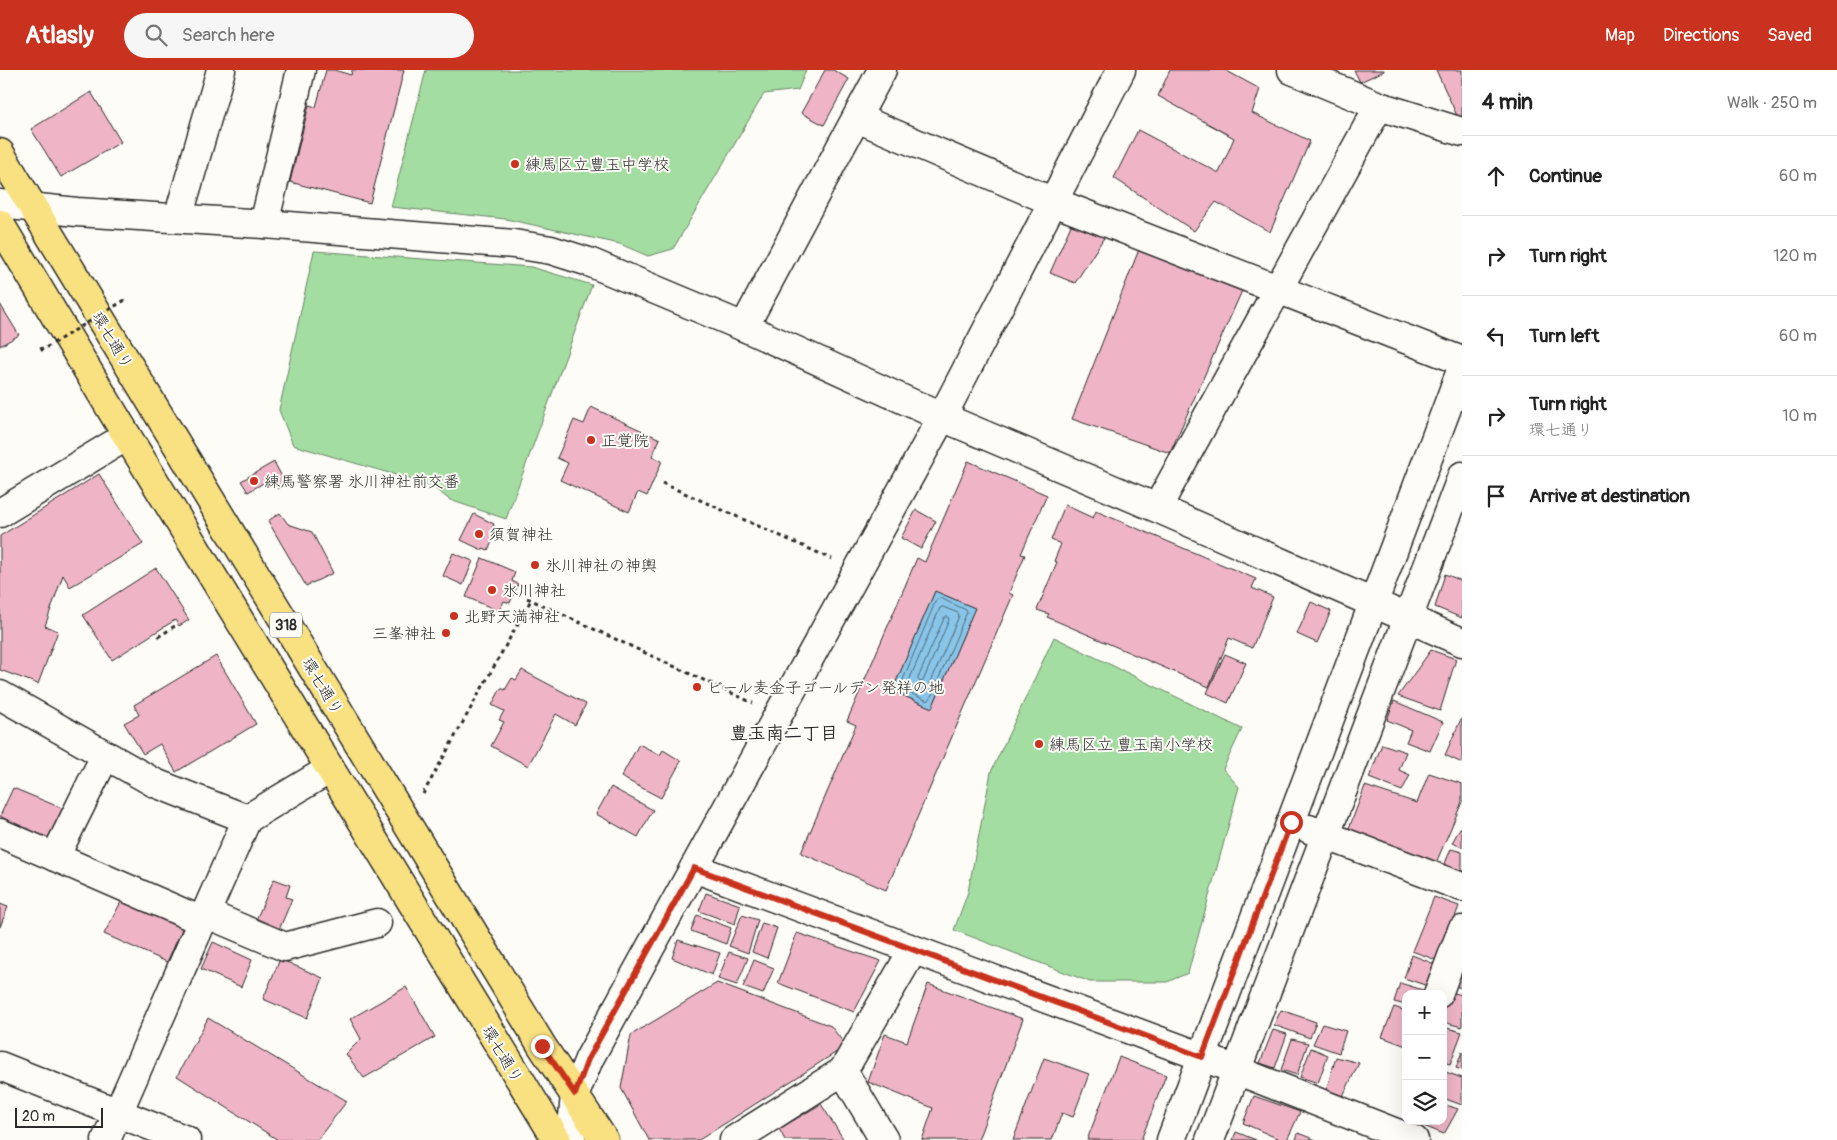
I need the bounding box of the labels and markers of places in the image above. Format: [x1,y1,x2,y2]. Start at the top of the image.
place label: 練馬区立豊玉中学校 [525,155,669,175]
marker: 練馬区立豊玉中学校 [509,158,521,170]
place label: 正覚院 [601,431,649,451]
marker: 正覚院 [585,434,597,446]
place label: 練馬警察署 氷川神社前交番 [264,472,459,492]
marker: 練馬警察署 氷川神社前交番 [248,475,260,487]
place label: 須賀神社 [489,525,553,545]
marker: 須賀神社 [473,528,485,540]
place label: 氷川神社の神輿 [545,556,657,576]
marker: 氷川神社の神輿 [529,559,541,571]
place label: 氷川神社 [502,581,566,601]
marker: 氷川神社 [486,584,498,596]
place label: 北野天満神社 [464,607,560,627]
marker: 北野天満神社 [448,610,460,622]
place label: 三峯神社 [372,624,436,644]
marker: 三峯神社 [440,627,452,639]
place label: ビール麦金子ゴールデン発祥の地 [707,678,944,698]
marker: ビール麦金子ゴールデン発祥の地 [691,681,703,693]
place label: 練馬区立 豊玉南小学校 [1049,735,1212,755]
marker: 練馬区立 豊玉南小学校 [1033,738,1045,750]

